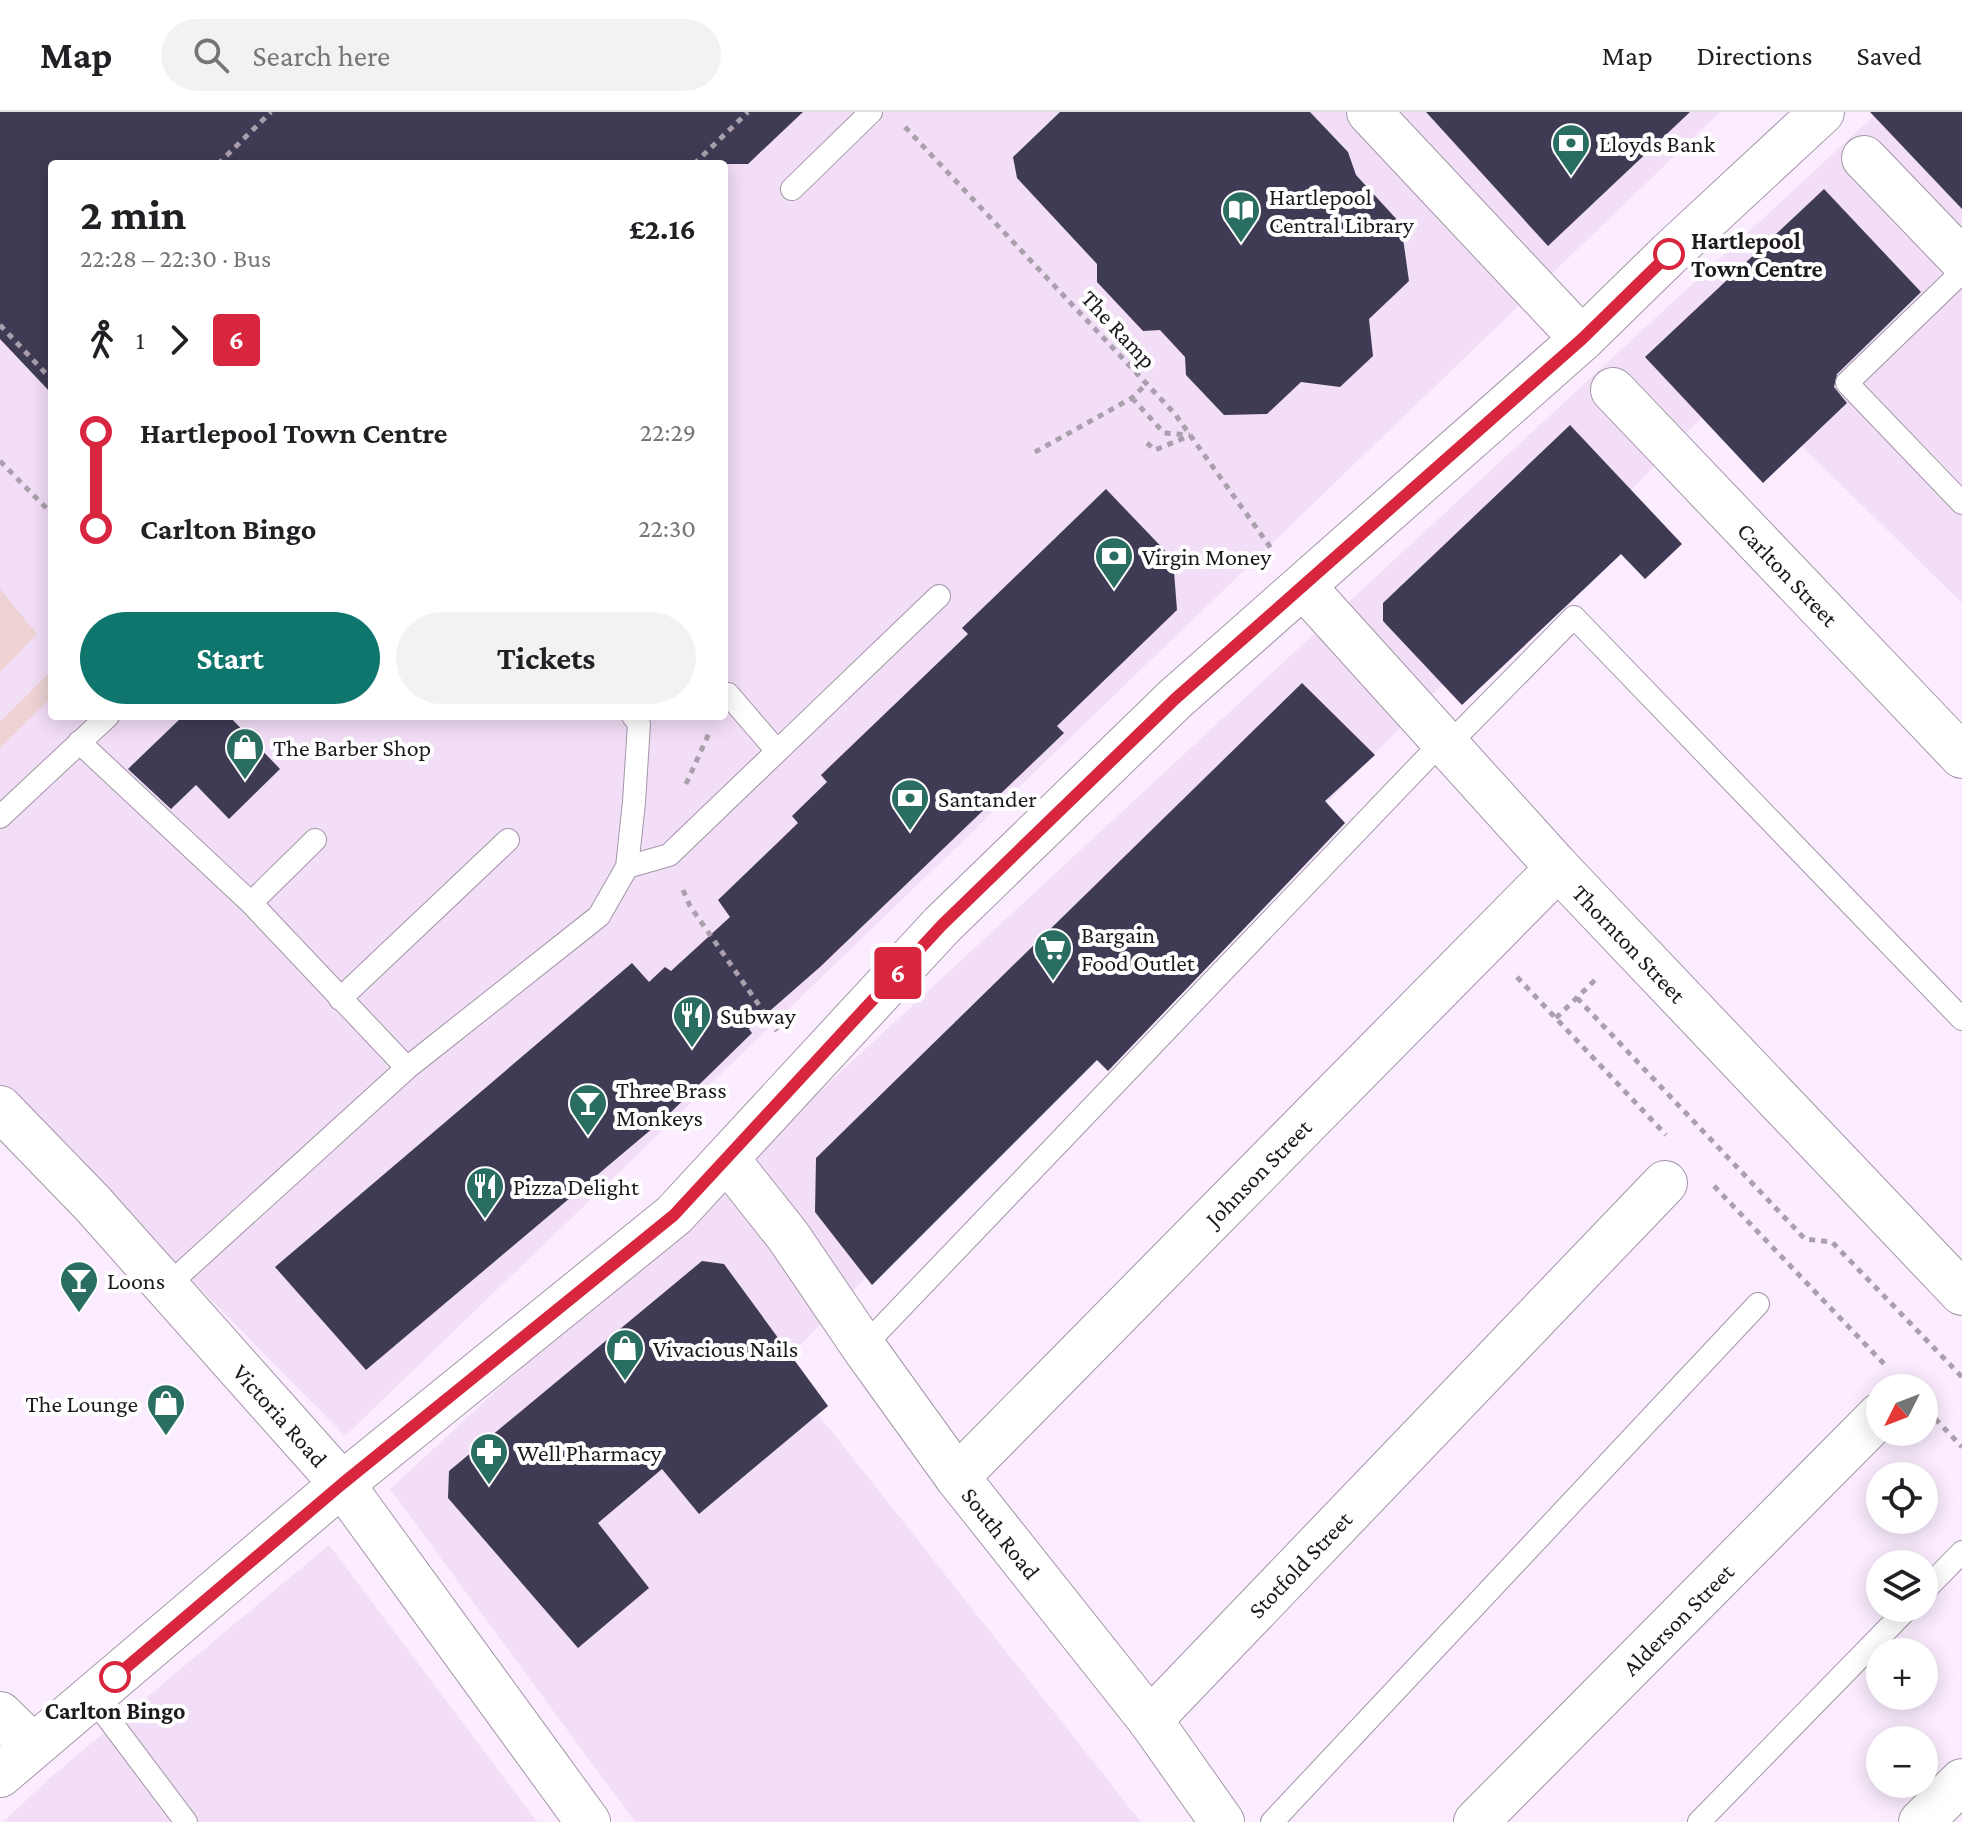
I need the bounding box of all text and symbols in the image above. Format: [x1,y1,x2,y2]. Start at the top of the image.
search box [161,19,721,91]
icon: search [189,33,233,77]
text: Map [40,34,113,76]
text: Search here [253,39,390,72]
text: Map [1602,40,1653,71]
text: Directions [1697,40,1812,71]
text: Saved [1856,40,1922,71]
bank icon: Lloyds Bank [1550,122,1592,177]
place label: Lloyds Bank [1599,130,1716,157]
place label: Hartlepool Central Library [1269,183,1415,238]
library icon: Hartlepool Central Library [1220,189,1262,244]
text: 2 min [80,190,186,238]
text: £2.16 [629,212,696,245]
place label: Hartlepool Town Centre [1691,227,1823,282]
marker: Hartlepool Town Centre [1654,239,1684,269]
text: 22:28 – 22:30 · Bus [80,244,271,273]
street label: The Ramp [1076,284,1162,374]
icon: walk [80,318,124,362]
icon: forward [157,318,201,362]
text: 6 [229,324,244,355]
text: 1 [136,326,145,355]
text: Hartlepool Town Centre [140,416,447,449]
text: 22:29 [640,418,696,447]
text: Carlton Bingo [140,512,316,545]
text: 22:30 [638,514,696,543]
street label: Carlton Street [1733,516,1845,632]
bank icon: Virgin Money [1093,535,1135,590]
place label: Virgin Money [1142,543,1272,570]
button: Start [80,612,380,704]
button: Tickets [396,612,696,704]
shop icon: The Barber Shop [224,726,266,781]
place label: The Barber Shop [273,734,431,761]
bank icon: Santander [889,777,931,832]
place label: Santander [938,785,1037,812]
street label: Thornton Street [1567,879,1693,1009]
place label: Bargain Food Outlet [1081,921,1196,976]
supermarket icon: Bargain Food Outlet [1032,927,1074,982]
line badge: 6 [872,947,924,999]
text: 6 [890,957,906,988]
restaurant icon: Subway [671,994,713,1049]
place label: Subway [720,1002,797,1029]
place label: Three Brass Monkeys [616,1076,727,1131]
bar icon: Three Brass Monkeys [567,1082,609,1137]
street label: Johnson Street [1198,1112,1317,1233]
restaurant icon: Pizza Delight [464,1165,506,1220]
place label: Pizza Delight [513,1173,640,1200]
bar icon: Loons [58,1259,100,1314]
place label: Loons [107,1267,165,1294]
shop icon: Vivacious Nails [604,1327,646,1382]
place label: Vivacious Nails [653,1335,798,1362]
street label: Victoria Road [228,1358,334,1472]
north arrow [1866,1374,1938,1446]
map controls [1866,1374,1938,1798]
shop icon: The Lounge [145,1382,187,1437]
place label: The Lounge [25,1390,138,1417]
pharmacy icon: Well Pharmacy [468,1431,510,1486]
place label: Well Pharmacy [517,1439,663,1466]
button: locate [1866,1462,1938,1534]
street label: South Road [957,1481,1046,1585]
street label: Stotfold Street [1242,1504,1358,1623]
button: layers [1866,1550,1938,1622]
street label: Alderson Street [1616,1557,1739,1681]
button: + [1866,1638,1938,1710]
marker: Carlton Bingo [100,1662,130,1692]
place label: Carlton Bingo [44,1697,186,1724]
button: − [1866,1726,1938,1798]

